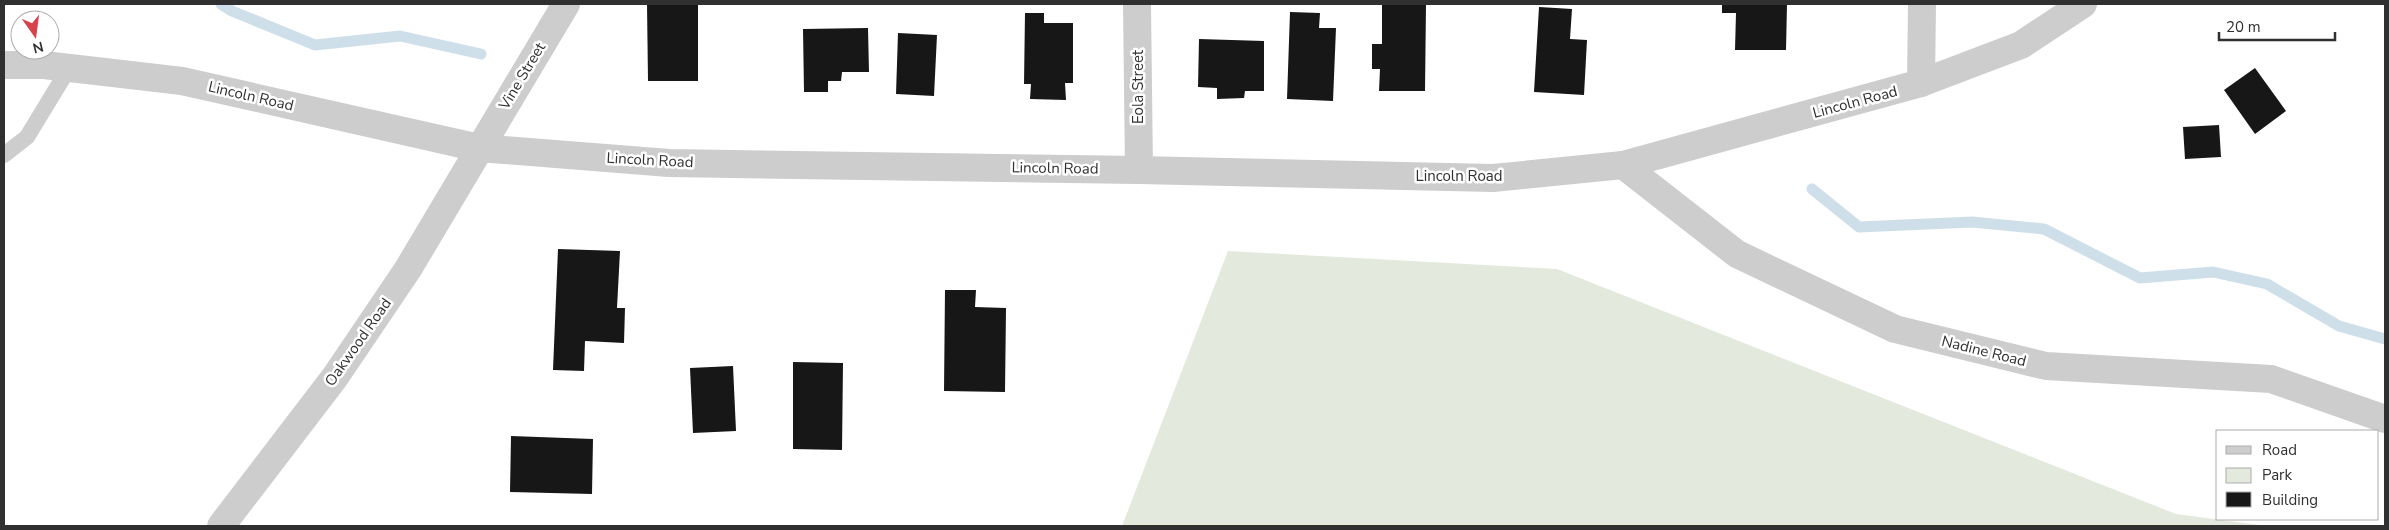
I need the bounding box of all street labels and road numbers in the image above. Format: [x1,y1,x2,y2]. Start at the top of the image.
street label: Vine Street [494,38,550,114]
street label: Eola Street [1128,49,1148,124]
street label: Lincoln Road [206,76,296,116]
street label: Lincoln Road [1810,81,1900,123]
street label: Lincoln Road [606,148,694,172]
street label: Lincoln Road [1011,157,1099,179]
street label: Lincoln Road [1416,166,1503,186]
street label: Oakwood Road [320,294,396,390]
street label: Nadine Road [1940,331,2028,371]

